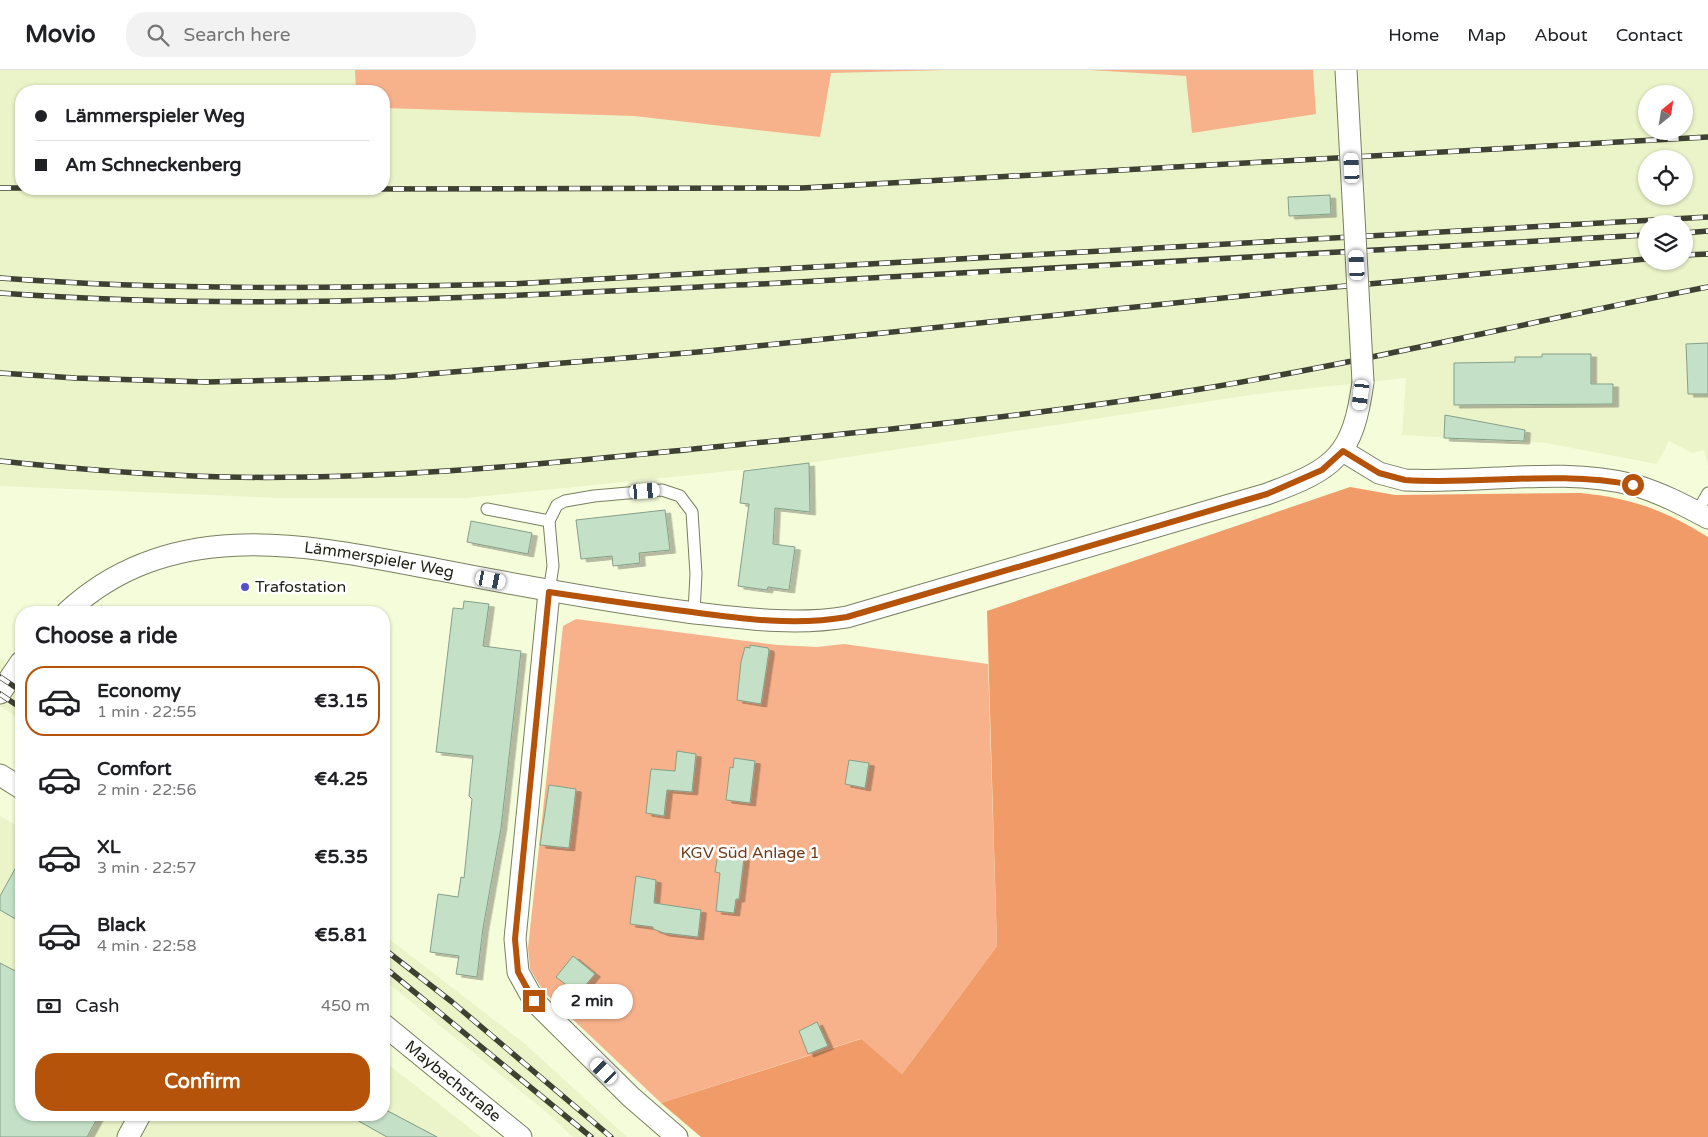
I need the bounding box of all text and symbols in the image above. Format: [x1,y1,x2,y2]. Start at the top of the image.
search box [126,12,476,57]
text: Movio [25,20,96,49]
icon: search [144,21,172,49]
text: Search here [184,24,290,46]
text: Home [1388,24,1439,46]
text: Map [1467,24,1506,46]
text: About [1534,24,1588,46]
text: Contact [1616,24,1683,46]
north arrow [1638,85,1692,140]
map controls [1638,85,1693,270]
text: Lämmerspieler Weg [65,105,245,127]
button: locate [1638,150,1693,205]
car [1343,153,1360,183]
text: Am Schneckenberg [65,154,242,176]
button: layers [1638,215,1693,270]
car [1348,250,1365,280]
car [1351,379,1370,411]
route start [1622,474,1644,496]
car [629,482,660,500]
street label: Lämmerspieler Weg [303,538,456,583]
car [474,570,507,590]
place label: Trafostation [255,577,346,597]
marker: Trafostation [239,581,251,593]
text: Choose a ride [35,623,178,649]
icon: car [37,679,82,724]
text: Economy [97,680,181,702]
text: €3.15 [314,690,368,712]
text: 1 min · 22:55 [97,702,196,722]
icon: car [37,757,82,802]
text: Comfort [97,758,171,780]
text: €4.25 [314,768,368,790]
text: 2 min · 22:56 [97,780,196,800]
icon: car [37,835,82,880]
text: XL [97,836,121,858]
park label: KGV Süd Anlage 1 [680,843,820,863]
text: €5.35 [314,846,368,868]
text: 3 min · 22:57 [97,858,196,878]
icon: car [37,913,82,958]
text: Black [97,914,146,936]
text: €5.81 [315,924,368,946]
text: 4 min · 22:58 [97,936,196,956]
callout: 2 min [552,984,634,1018]
route end [523,990,545,1012]
text: 2 min [571,991,613,1011]
icon: cash [35,992,63,1020]
text: Cash [75,995,120,1017]
text: 450 m [321,996,370,1016]
street label: Maybachstraße [401,1036,505,1126]
button: Confirm [35,1053,370,1111]
car [587,1055,620,1087]

